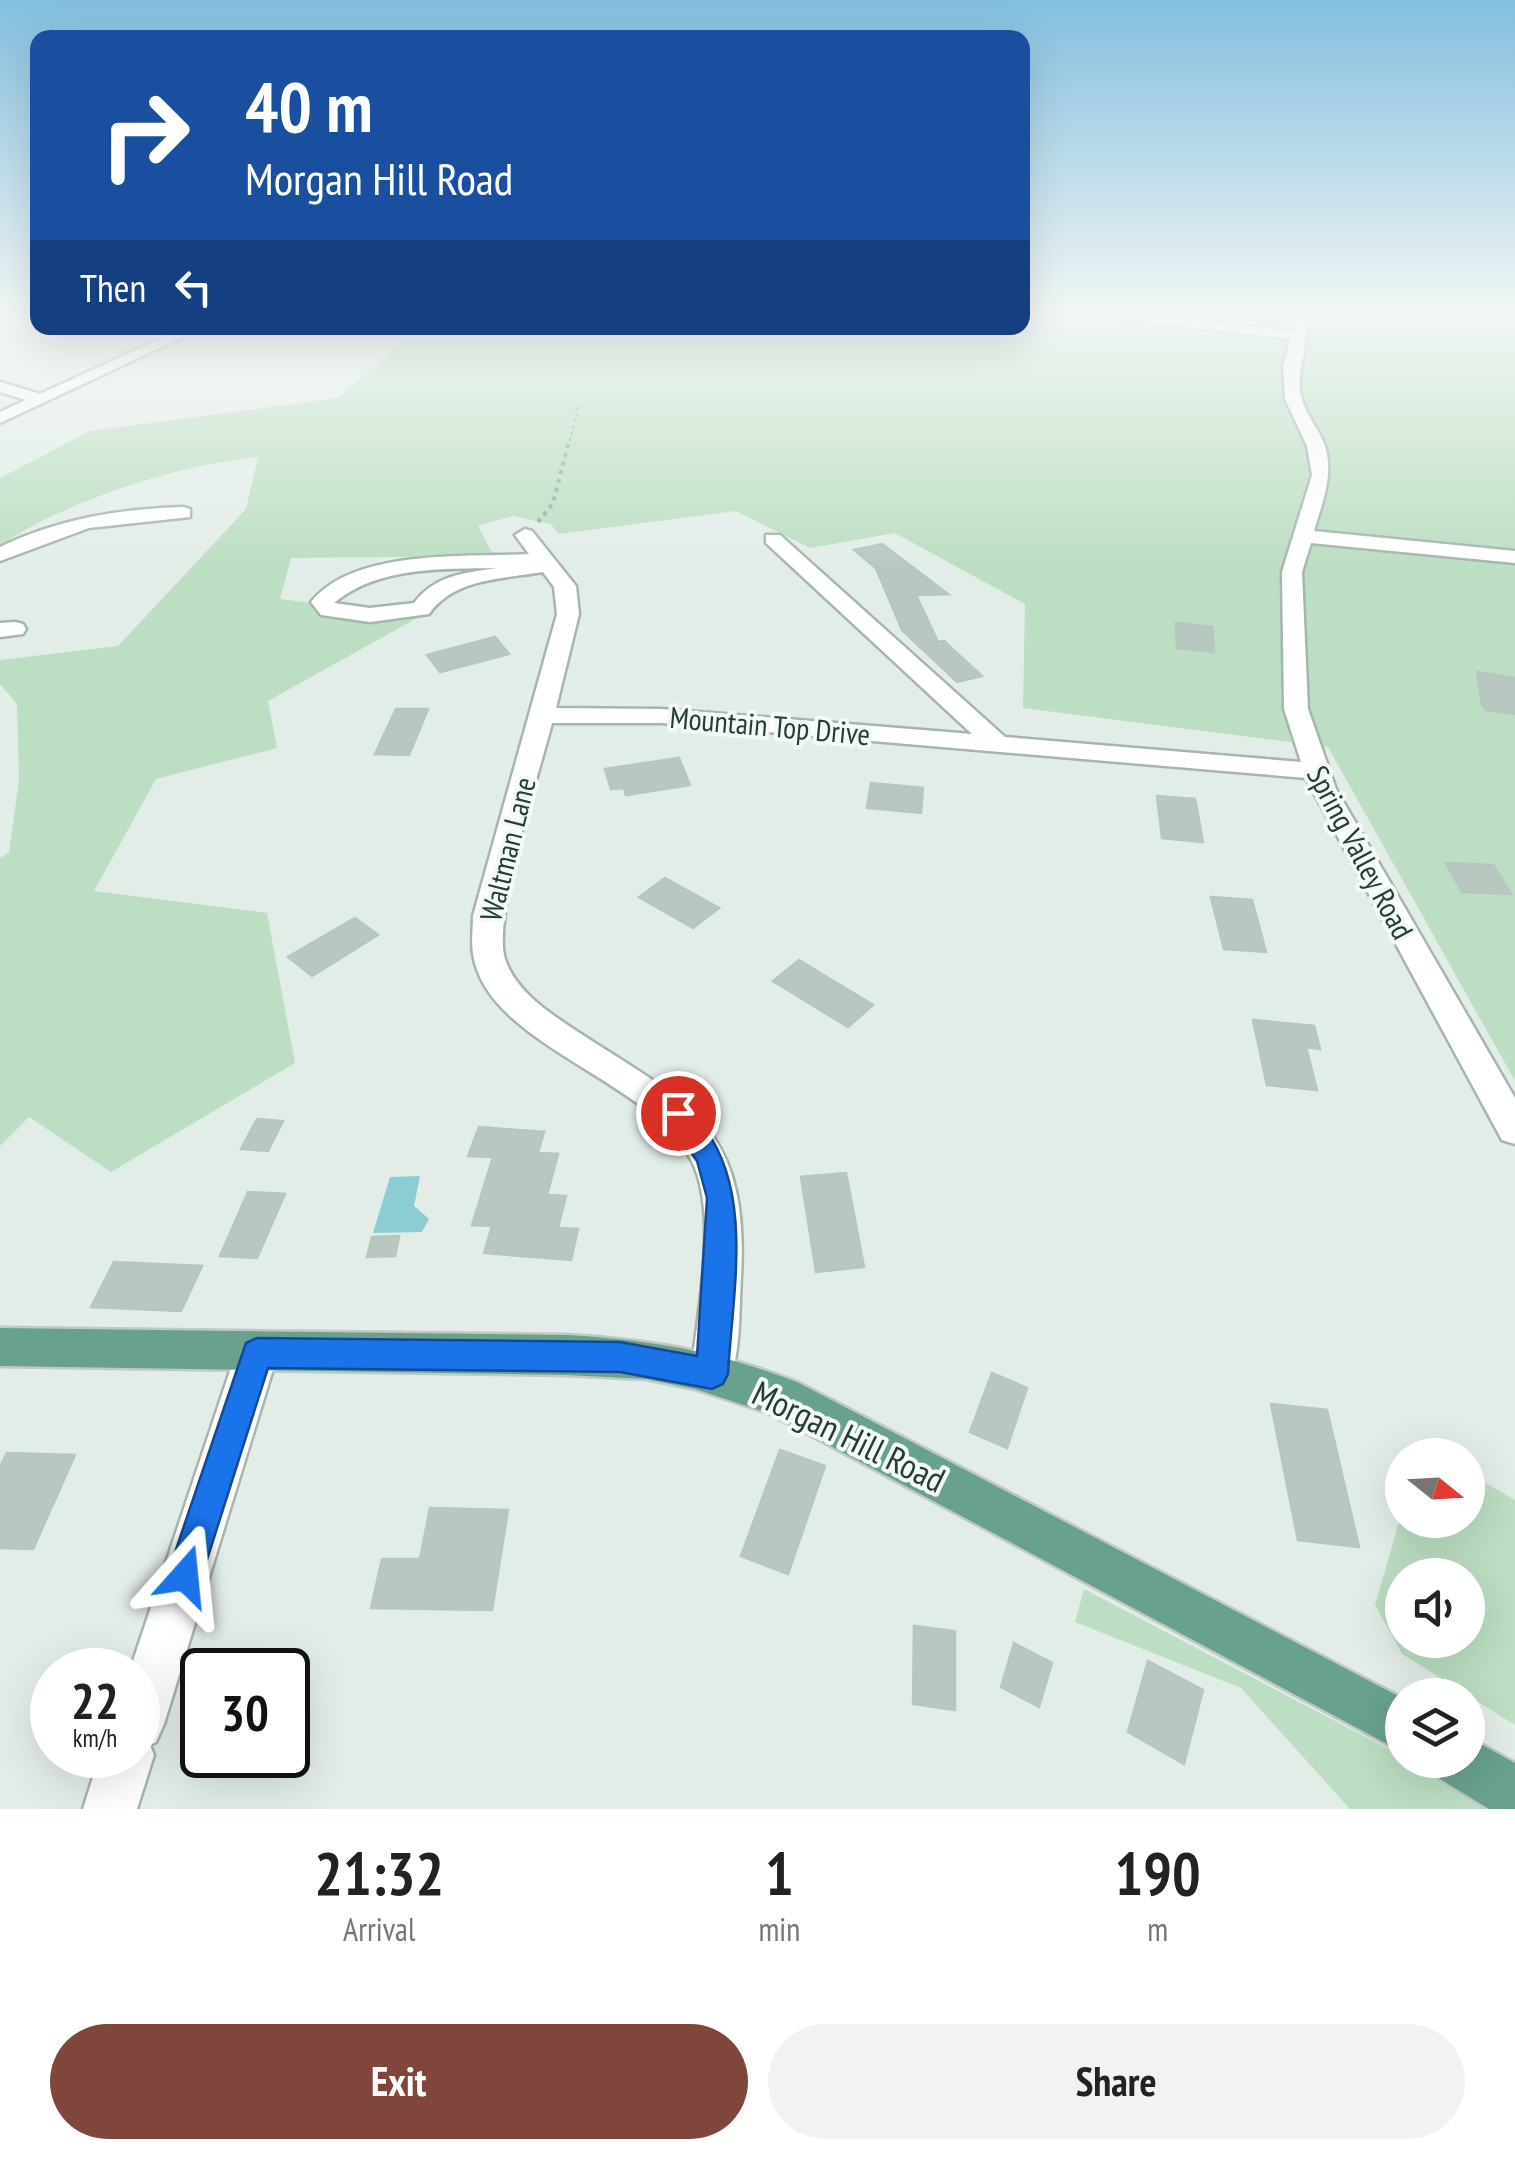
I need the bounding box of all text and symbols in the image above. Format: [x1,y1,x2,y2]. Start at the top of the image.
text: 40 m [245,61,373,151]
icon: right [80,70,210,200]
text: Morgan Hill Road [245,149,513,207]
icon: left [166,260,221,315]
text: Then [80,263,146,312]
street label: Mountain Top Drive [668,697,872,753]
street label: Spring Valley Road [1299,759,1423,945]
street label: Waltman Lane [470,773,544,925]
pin [636,1071,721,1156]
icon: arrive [651,1086,706,1141]
street label: Morgan Hill Road [745,1370,953,1502]
north arrow [1385,1438,1485,1538]
map controls [1385,1438,1485,1778]
position arrow [133,1524,237,1628]
button: sound [1385,1558,1485,1658]
speed limit sign: 30 [180,1648,310,1778]
text: 22 [71,1668,119,1733]
button: layers [1385,1678,1485,1778]
text: km/h [73,1722,117,1754]
text: 21:32 [314,1834,444,1912]
text: 1 [765,1834,794,1912]
text: 190 [1115,1834,1201,1912]
text: Arrival [343,1908,415,1950]
text: min [758,1908,800,1950]
text: m [1147,1908,1168,1950]
button: Exit [50,2024,748,2139]
button: Share [768,2024,1465,2139]

